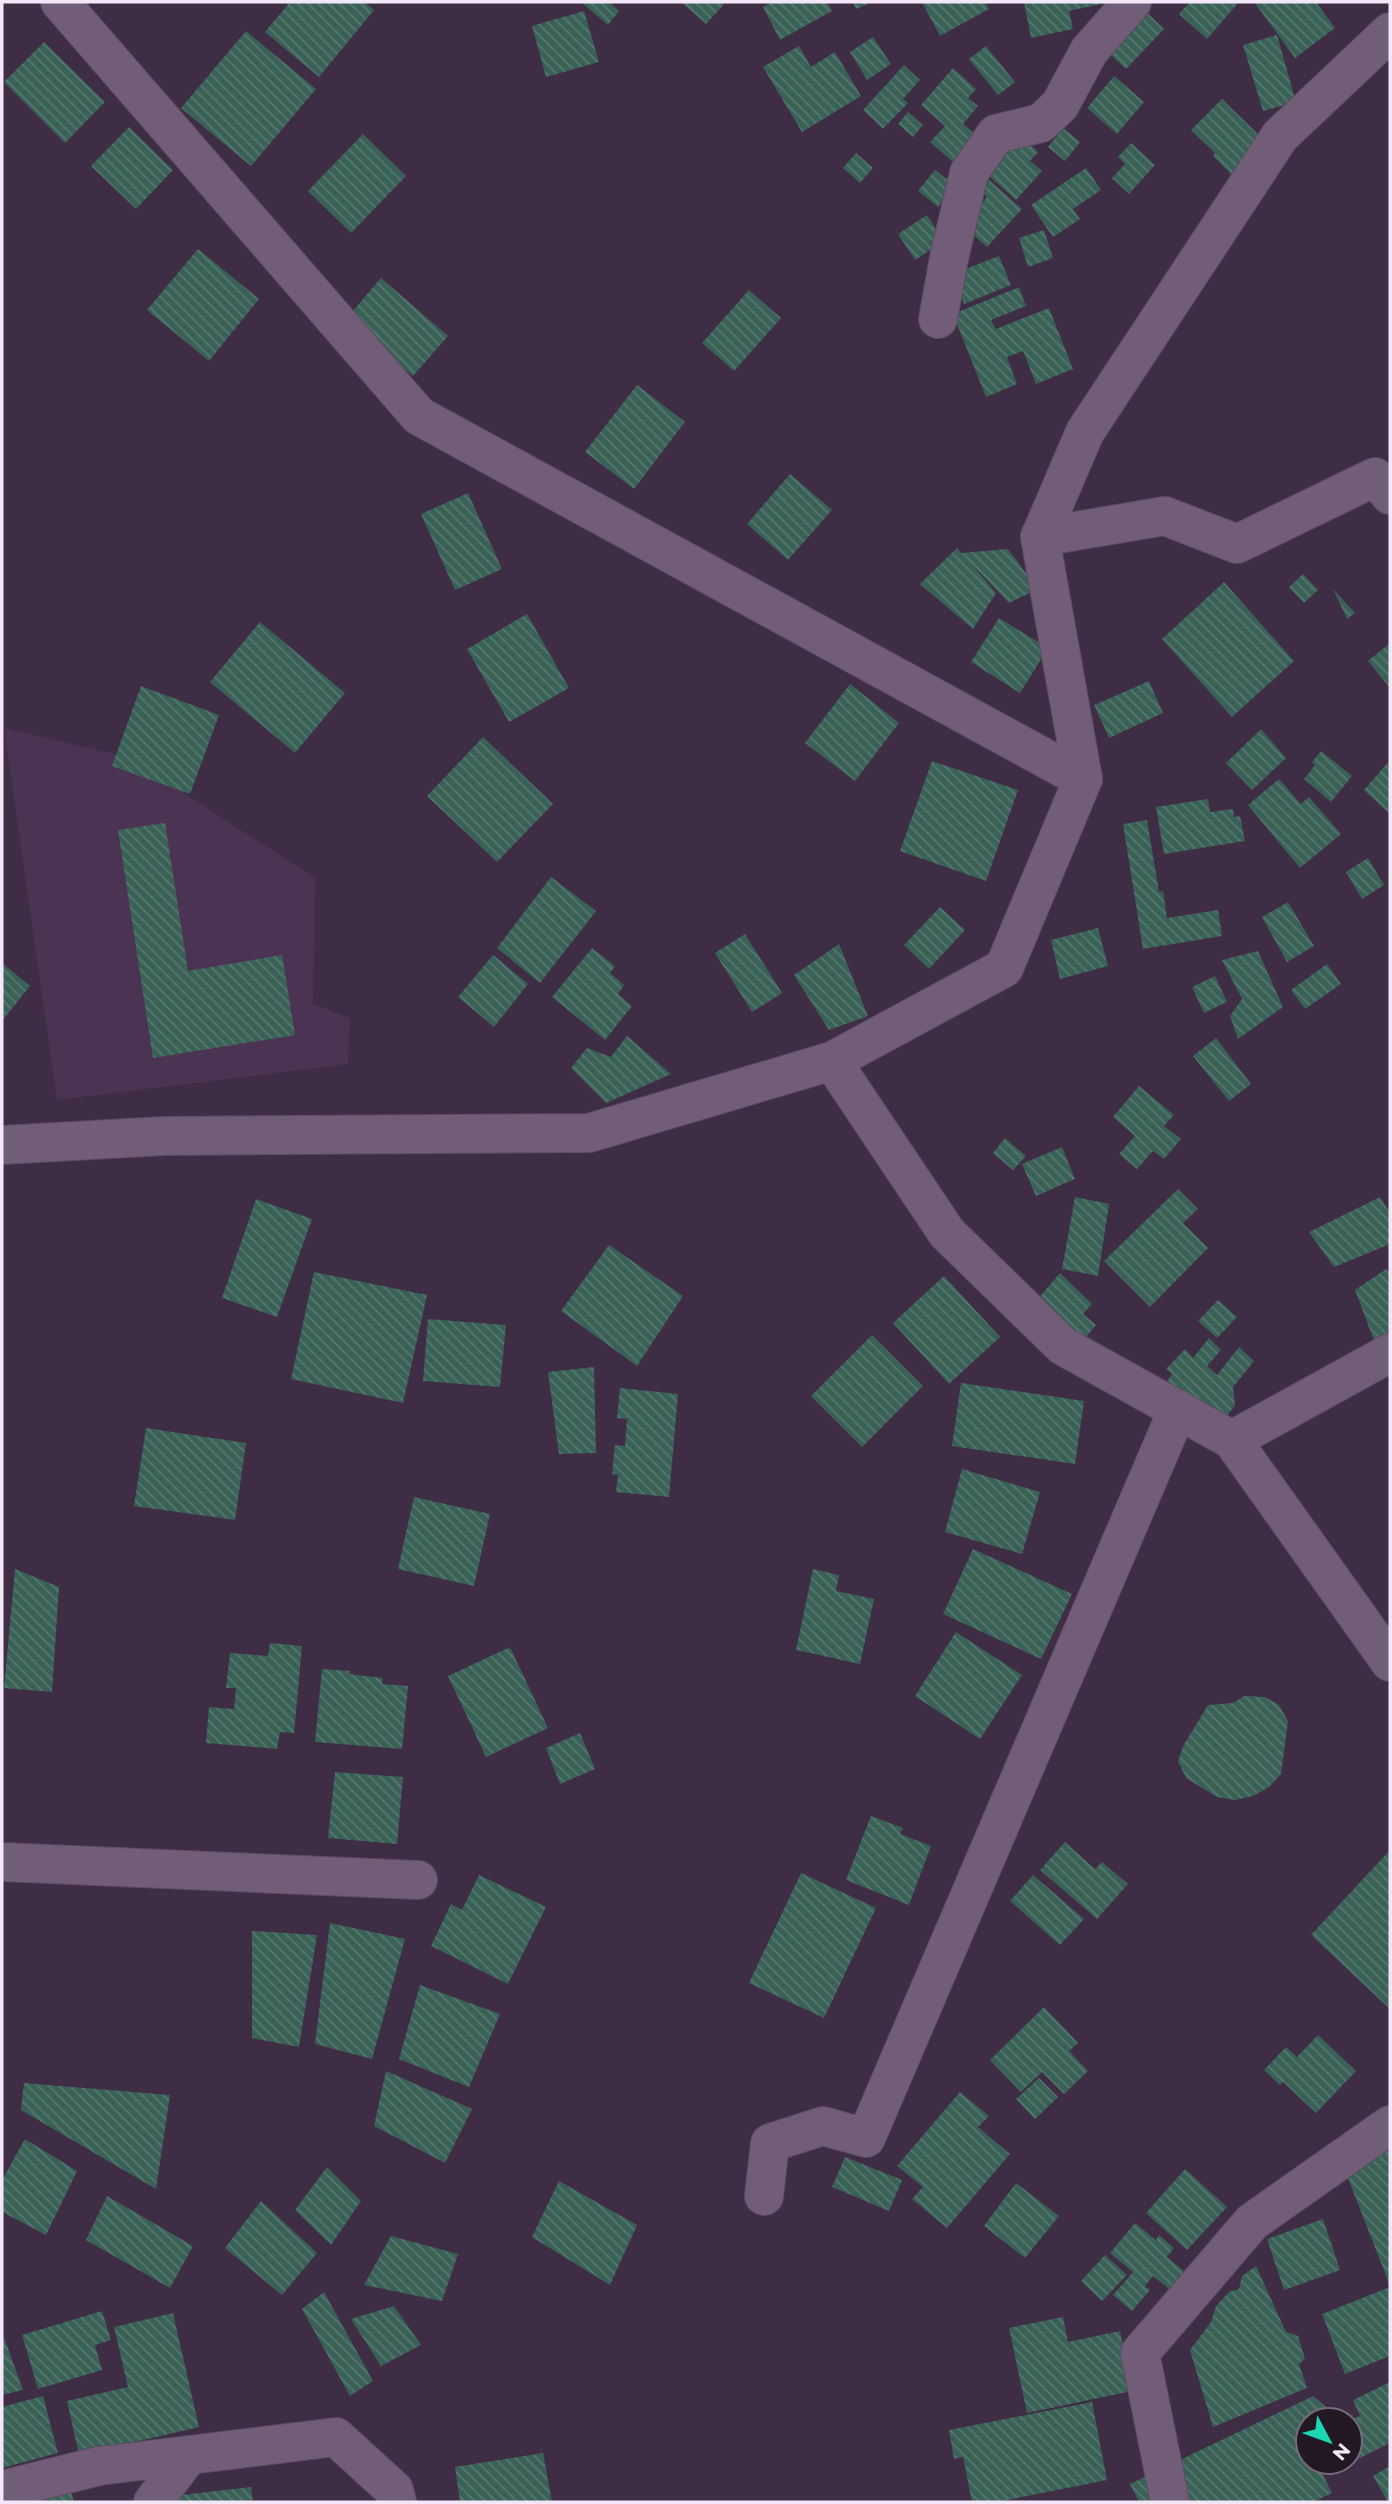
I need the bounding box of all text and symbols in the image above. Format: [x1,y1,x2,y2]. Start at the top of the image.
north arrow [1294,2406,1364,2476]
text: N [1328,2438,1355,2465]

